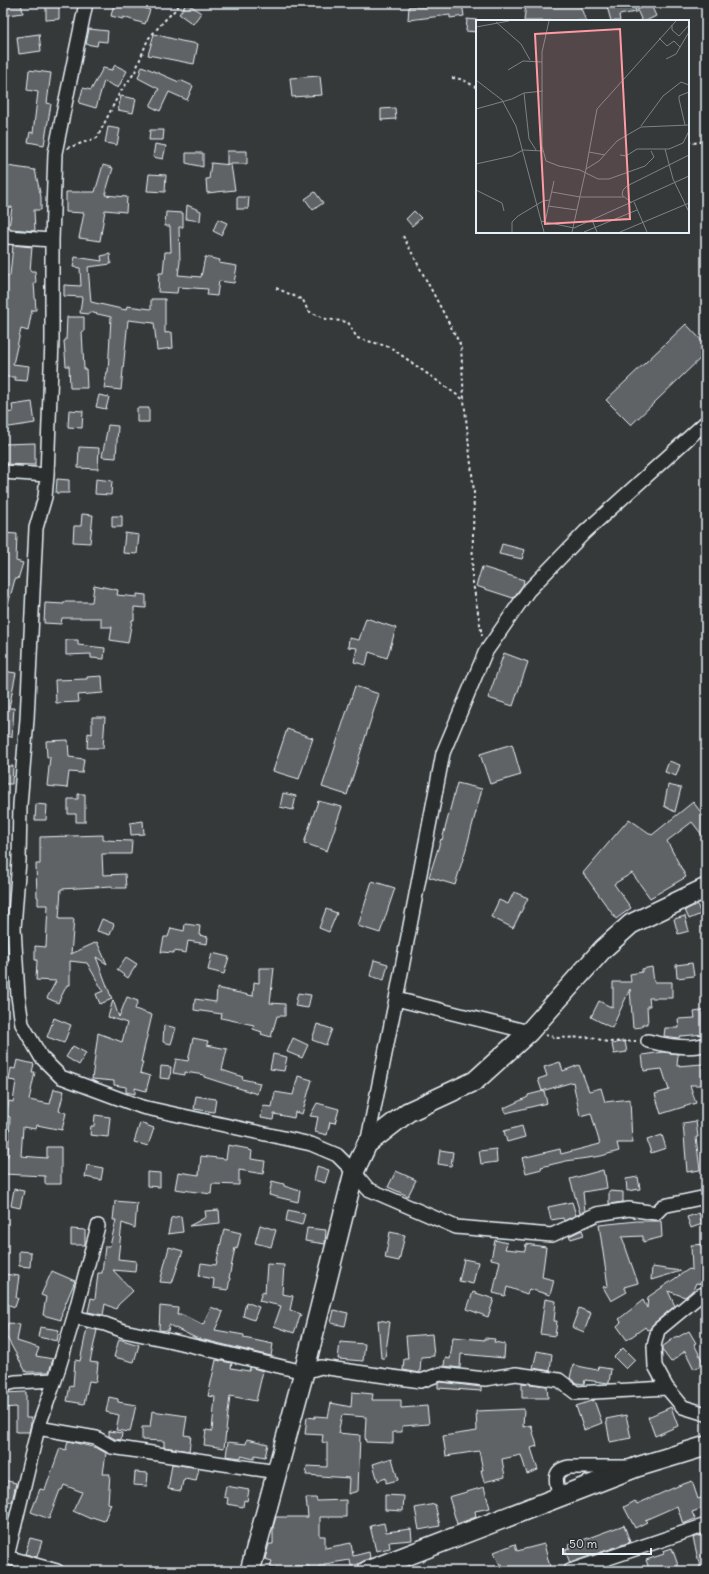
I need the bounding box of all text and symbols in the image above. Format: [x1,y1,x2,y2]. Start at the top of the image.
inset map [476,20,689,233]
scale bar [563,1530,651,1556]
text: 50 m [569,1536,598,1551]

